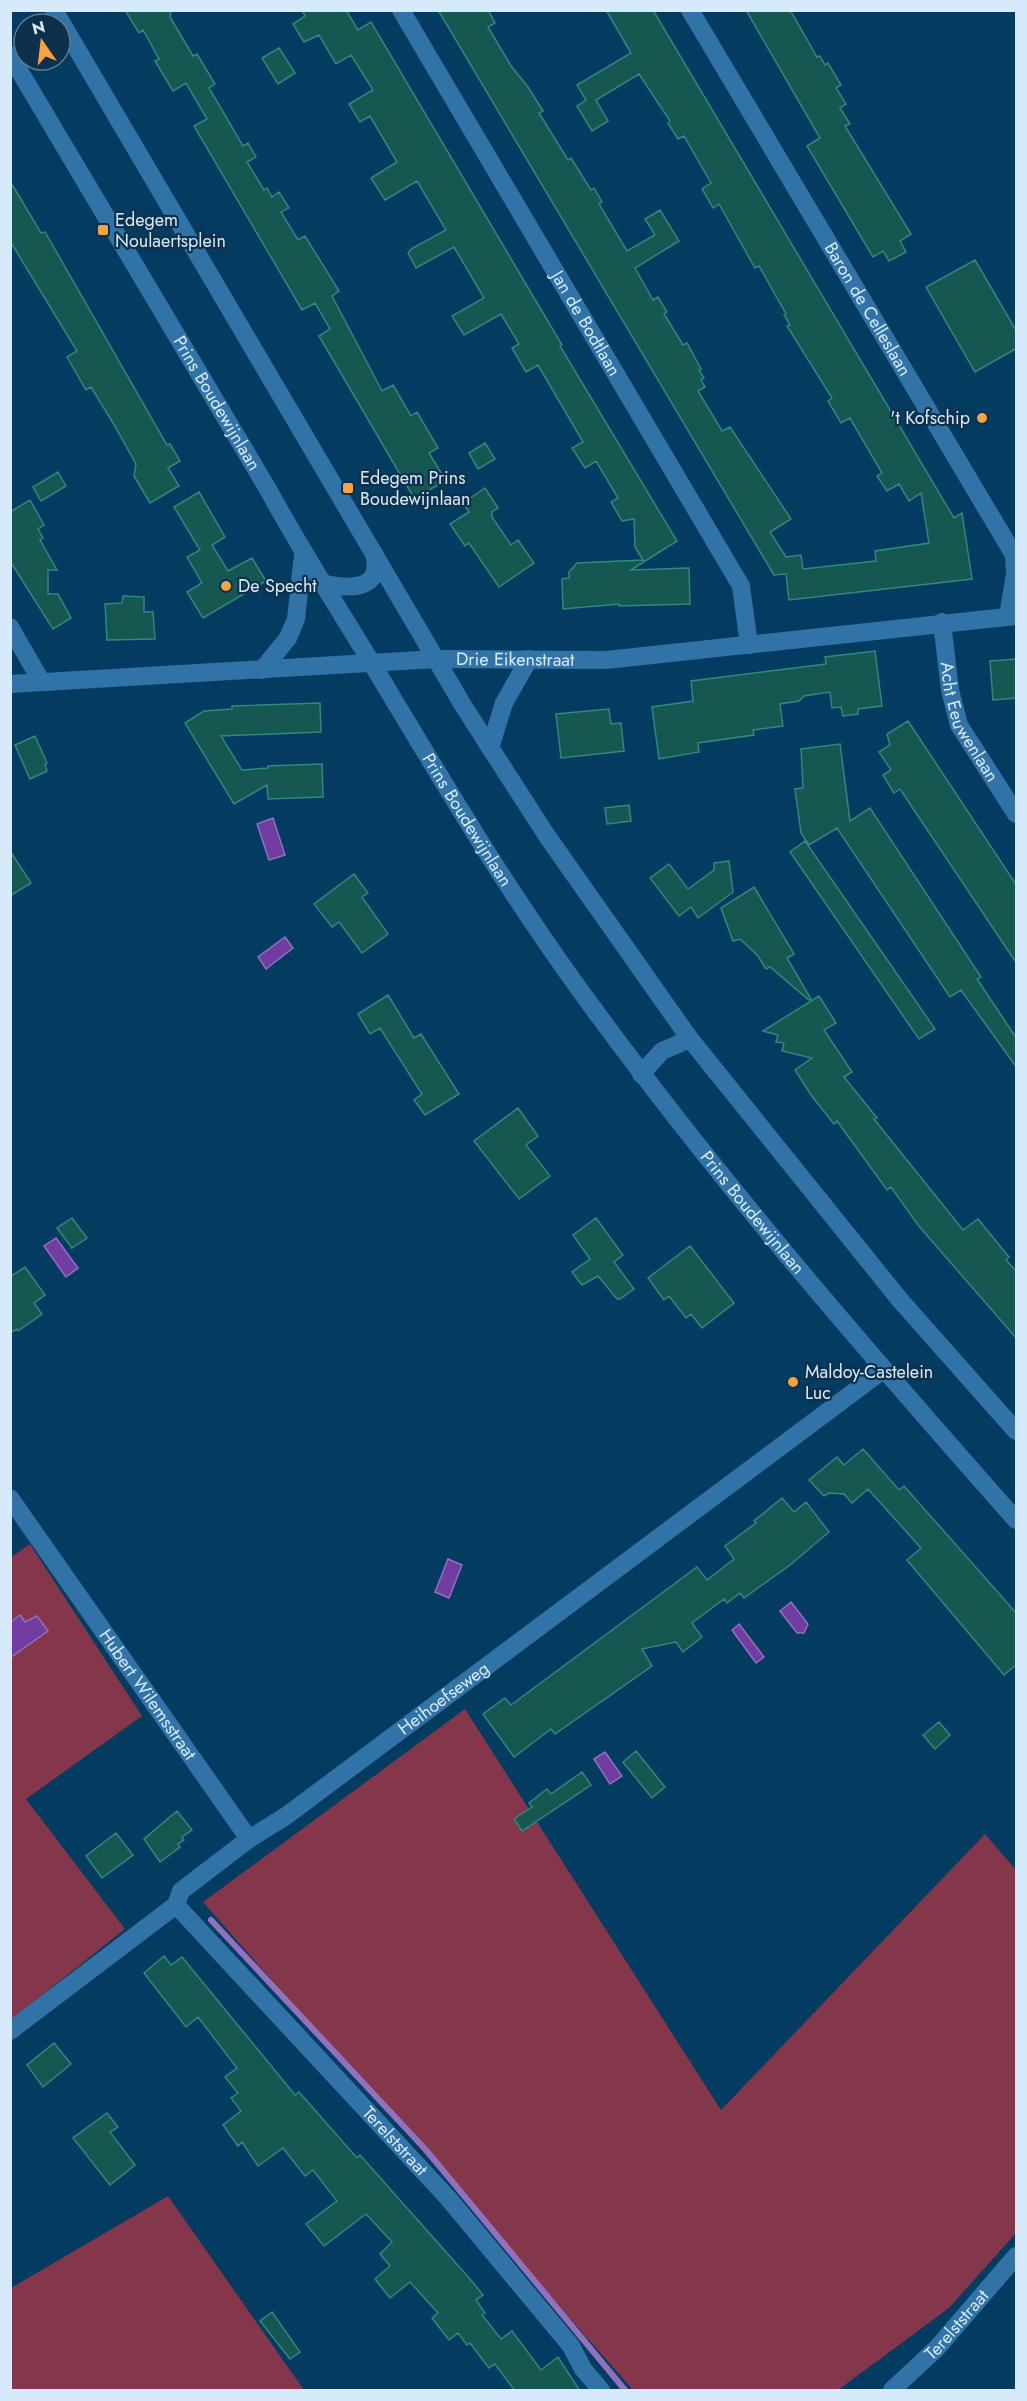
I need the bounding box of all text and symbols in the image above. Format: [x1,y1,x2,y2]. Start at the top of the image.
north arrow [12,12,72,72]
text: N [30,15,47,41]
place label: Edegem Noulaertsplein [115,207,226,254]
marker: Edegem Noulaertsplein [96,223,110,237]
street label: Baron de Celleslaan [818,237,918,381]
street label: Jan de Bodtlaan [544,264,627,381]
street label: Prins Boudewijnlaan [167,331,267,476]
place label: 't Kofschip [890,405,970,431]
marker: 't Kofschip [975,411,989,425]
place label: Edegem Prins Boudewijnlaan [360,465,470,512]
marker: Edegem Prins Boudewijnlaan [341,481,355,495]
place label: De Specht [238,573,317,599]
marker: De Specht [219,579,233,593]
street label: Drie Eikenstraat [456,646,575,673]
street label: Acht Eeuwenlaan [934,660,1005,787]
street label: Prins Boudewijnlaan [416,748,519,892]
street label: Prins Boudewijnlaan [694,1145,811,1280]
place label: Maldoy-Castelein Luc [805,1359,933,1406]
marker: Maldoy-Castelein Luc [786,1375,800,1389]
street label: Hubert Wilemsstraat [93,1624,203,1766]
street label: Heihoefseweg [392,1656,495,1741]
street label: Terelststraat [356,2101,434,2182]
street label: Terelststraat [919,2283,995,2366]

